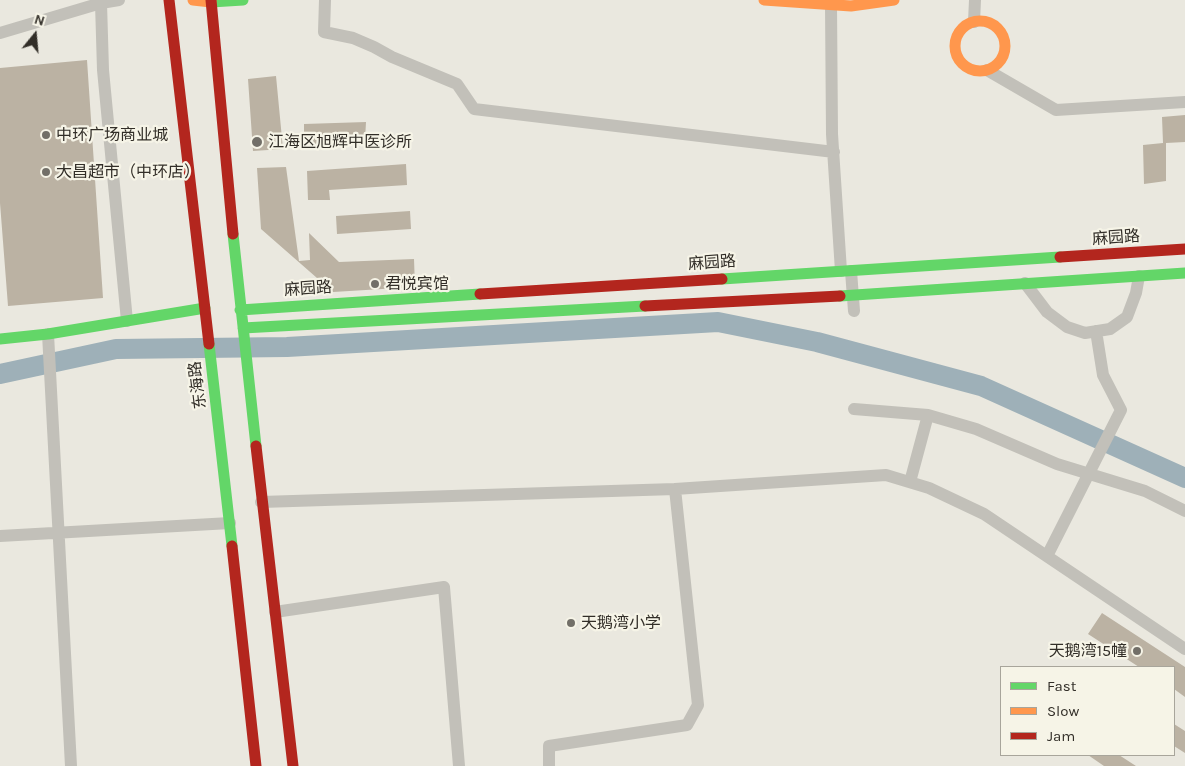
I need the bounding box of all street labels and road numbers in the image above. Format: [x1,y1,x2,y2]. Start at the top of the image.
street label: 麻园路 [1091,227,1141,249]
street label: 麻园路 [687,252,737,274]
street label: 麻园路 [283,278,333,300]
street label: 东海路 [186,360,210,410]

